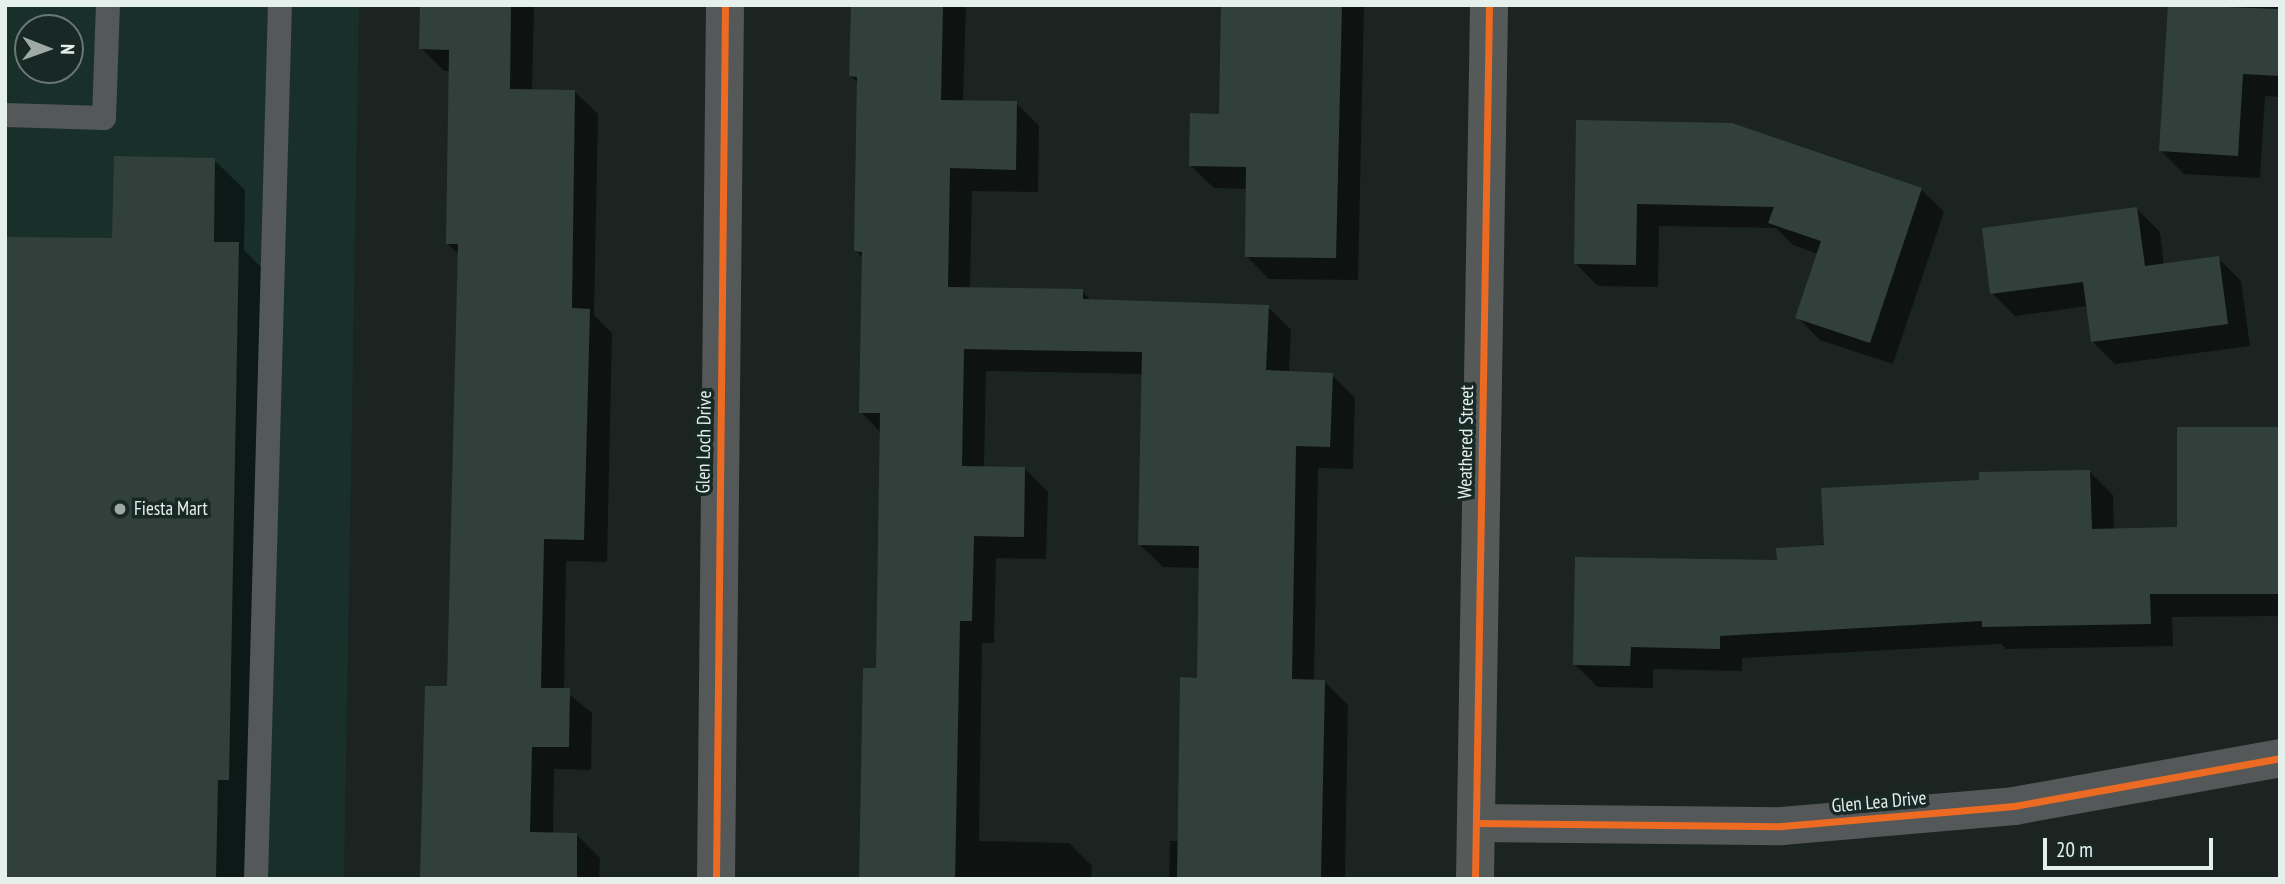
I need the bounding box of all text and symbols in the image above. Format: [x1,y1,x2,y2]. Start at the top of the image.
north arrow [14,14,84,84]
text: N [56,44,80,55]
street label: Weathered Street [1454,385,1478,499]
street label: Glen Loch Drive [692,390,716,494]
place label: Fiesta Mart [134,498,208,520]
marker: Fiesta Mart [112,501,128,517]
street label: Glen Lea Drive [1831,787,1927,817]
scale bar [2047,824,2217,868]
text: 20 m [2056,836,2093,863]

